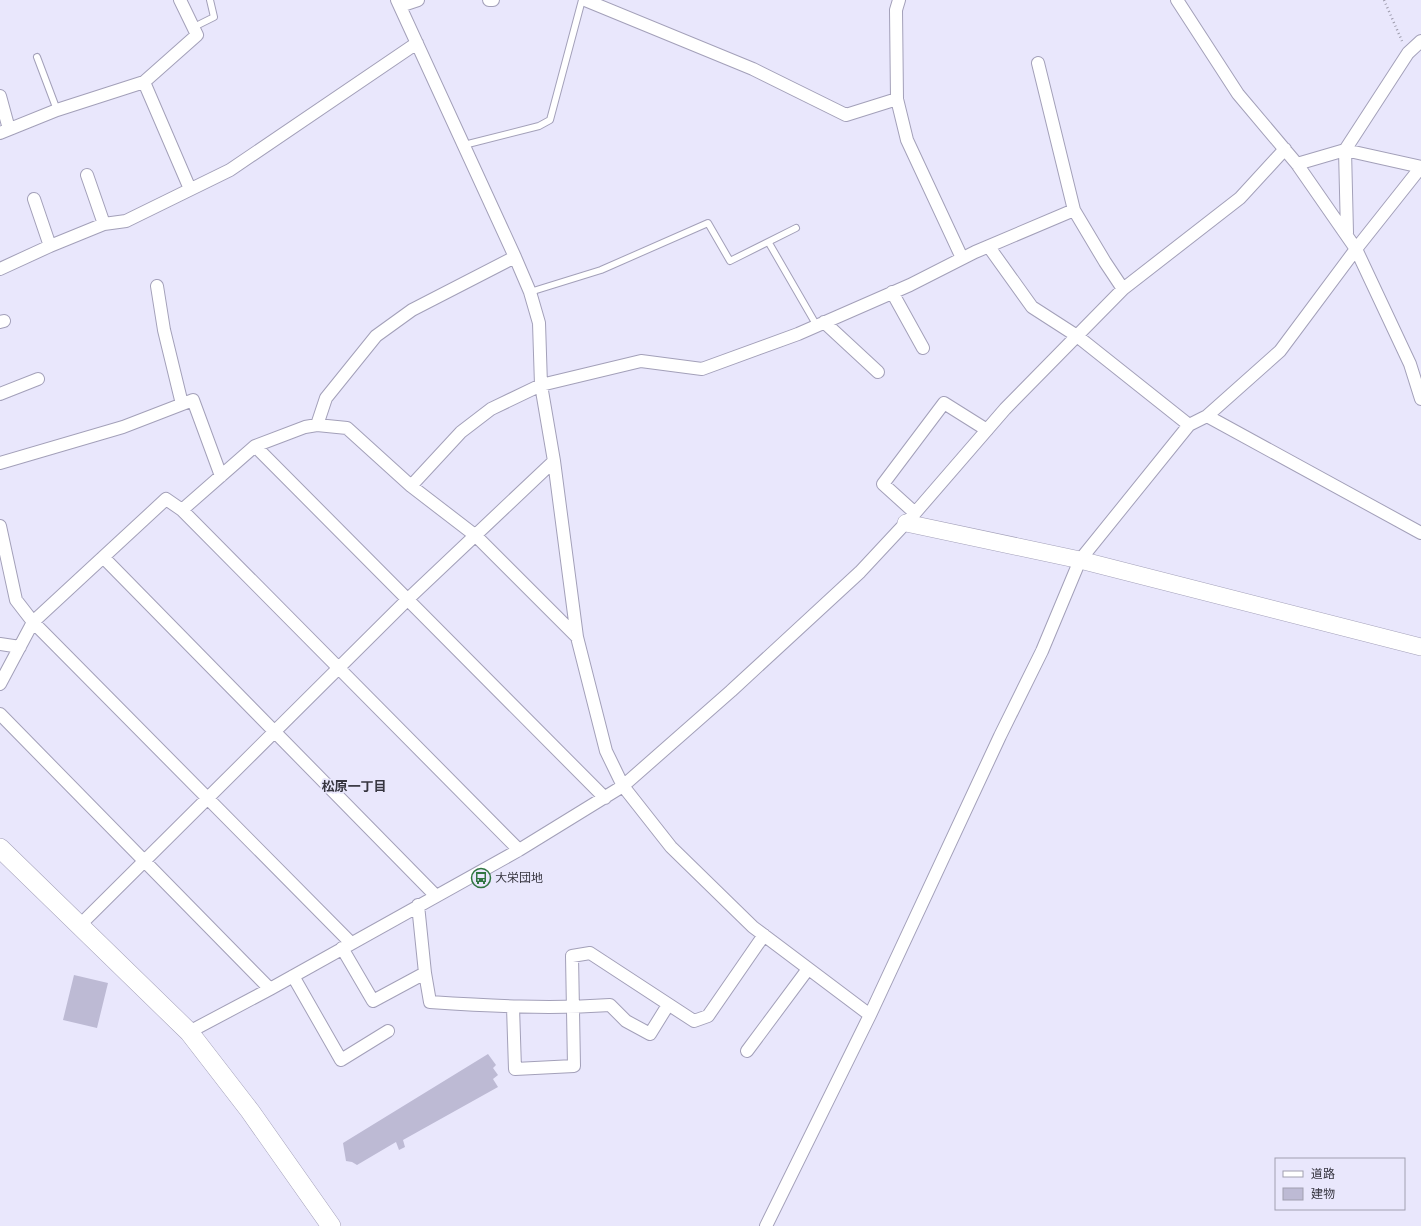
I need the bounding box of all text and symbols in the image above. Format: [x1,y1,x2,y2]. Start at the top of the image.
district label: 松原一丁目 [321,779,387,794]
bus stop icon: 大栄団地 [470,867,492,889]
place label: 大栄団地 [495,871,543,885]
legend [1275,1158,1405,1210]
text: 道路 [1311,1167,1335,1181]
text: 建物 [1311,1187,1335,1201]

